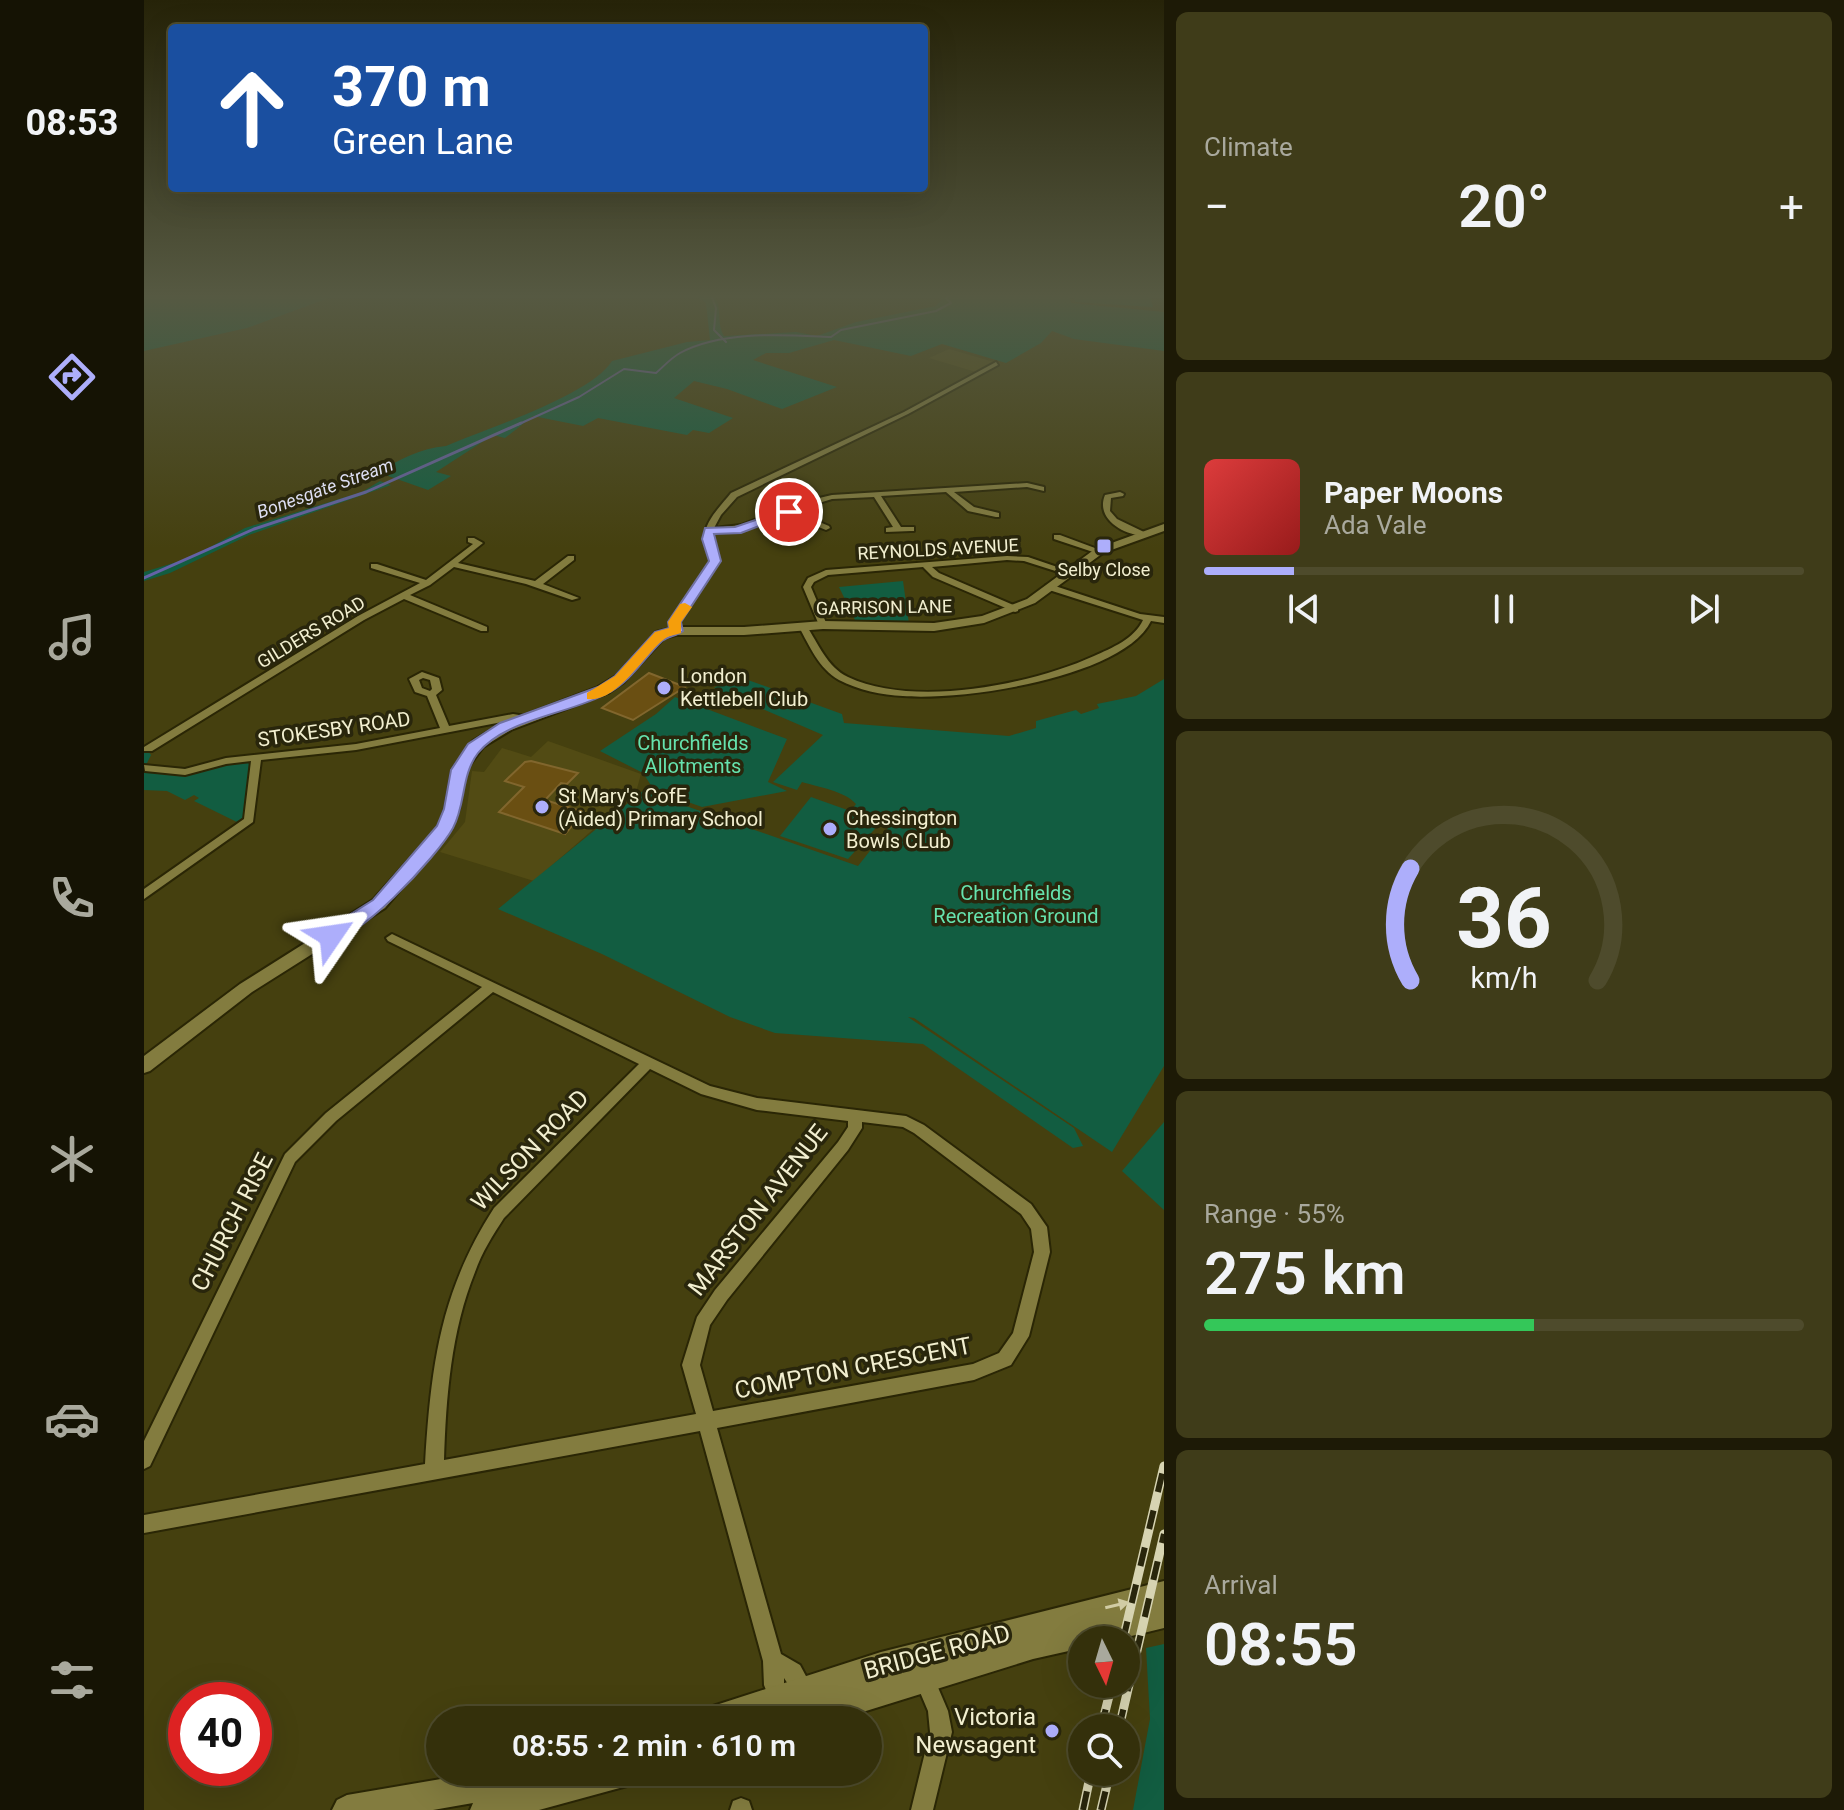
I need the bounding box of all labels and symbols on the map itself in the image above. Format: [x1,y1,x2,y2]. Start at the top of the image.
water label: Bonesgate Stream [254,454,396,522]
pin [755,478,823,546]
street label: REYNOLDS AVENUE [857,534,1019,564]
marker: Selby Close [1095,537,1113,555]
place label: Selby Close [1058,559,1150,580]
street label: GILDERS ROAD [253,592,369,672]
street label: GARRISON LANE [816,595,952,619]
place label: London Kettlebell Club [680,664,808,711]
marker: London Kettlebell Club [655,679,673,697]
street label: STOKESBY ROAD [256,706,412,752]
park label: Churchfields Allotments [637,731,749,778]
place label: St Mary's CofE (Aided) Primary School [558,784,763,831]
marker: St Mary's CofE (Aided) Primary School [533,798,551,816]
place label: Chessington Bowls CLub [846,806,957,853]
marker: Chessington Bowls CLub [821,820,839,838]
park label: Churchfields Recreation Ground [933,881,1099,928]
position arrow [289,894,373,978]
street label: WILSON ROAD [465,1084,595,1216]
street label: MARSTON AVENUE [683,1119,833,1301]
street label: CHURCH RISE [185,1148,279,1296]
street label: COMPTON CRESCENT [732,1331,974,1405]
one-way arrow [1104,1598,1129,1611]
street label: BRIDGE ROAD [861,1619,1013,1685]
north arrow [1068,1626,1140,1698]
speed limit sign: 40 [168,1682,272,1786]
place label: Victoria Newsagent [915,1703,1036,1759]
marker: Victoria Newsagent [1043,1722,1061,1740]

